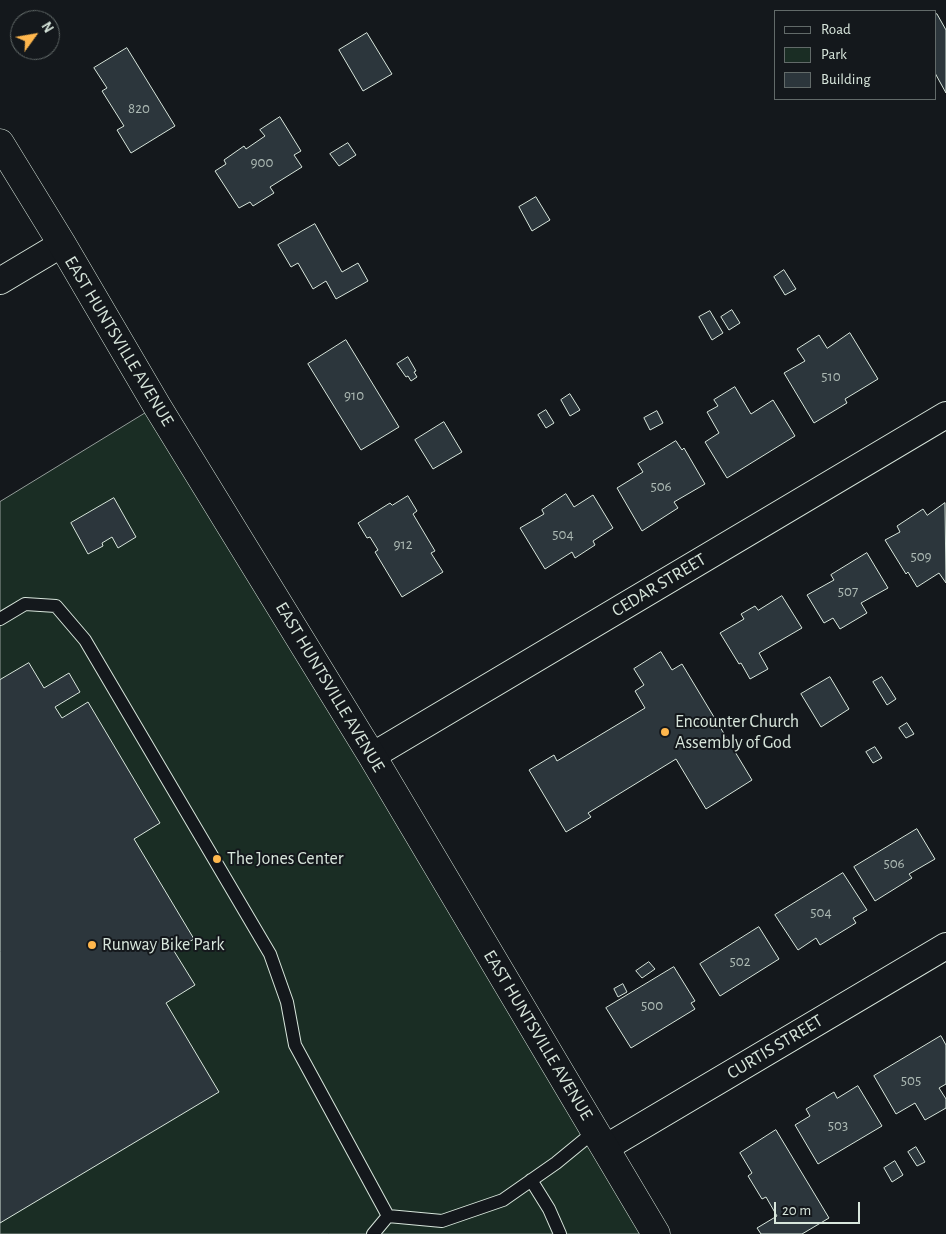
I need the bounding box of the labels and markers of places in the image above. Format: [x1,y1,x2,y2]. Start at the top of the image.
place label: Encounter Church Assembly of God [675,711,799,754]
marker: Encounter Church Assembly of God [659,726,671,738]
place label: The Jones Center [227,848,344,870]
marker: The Jones Center [211,853,223,865]
place label: Runway Bike Park [102,934,224,956]
marker: Runway Bike Park [86,939,98,951]

